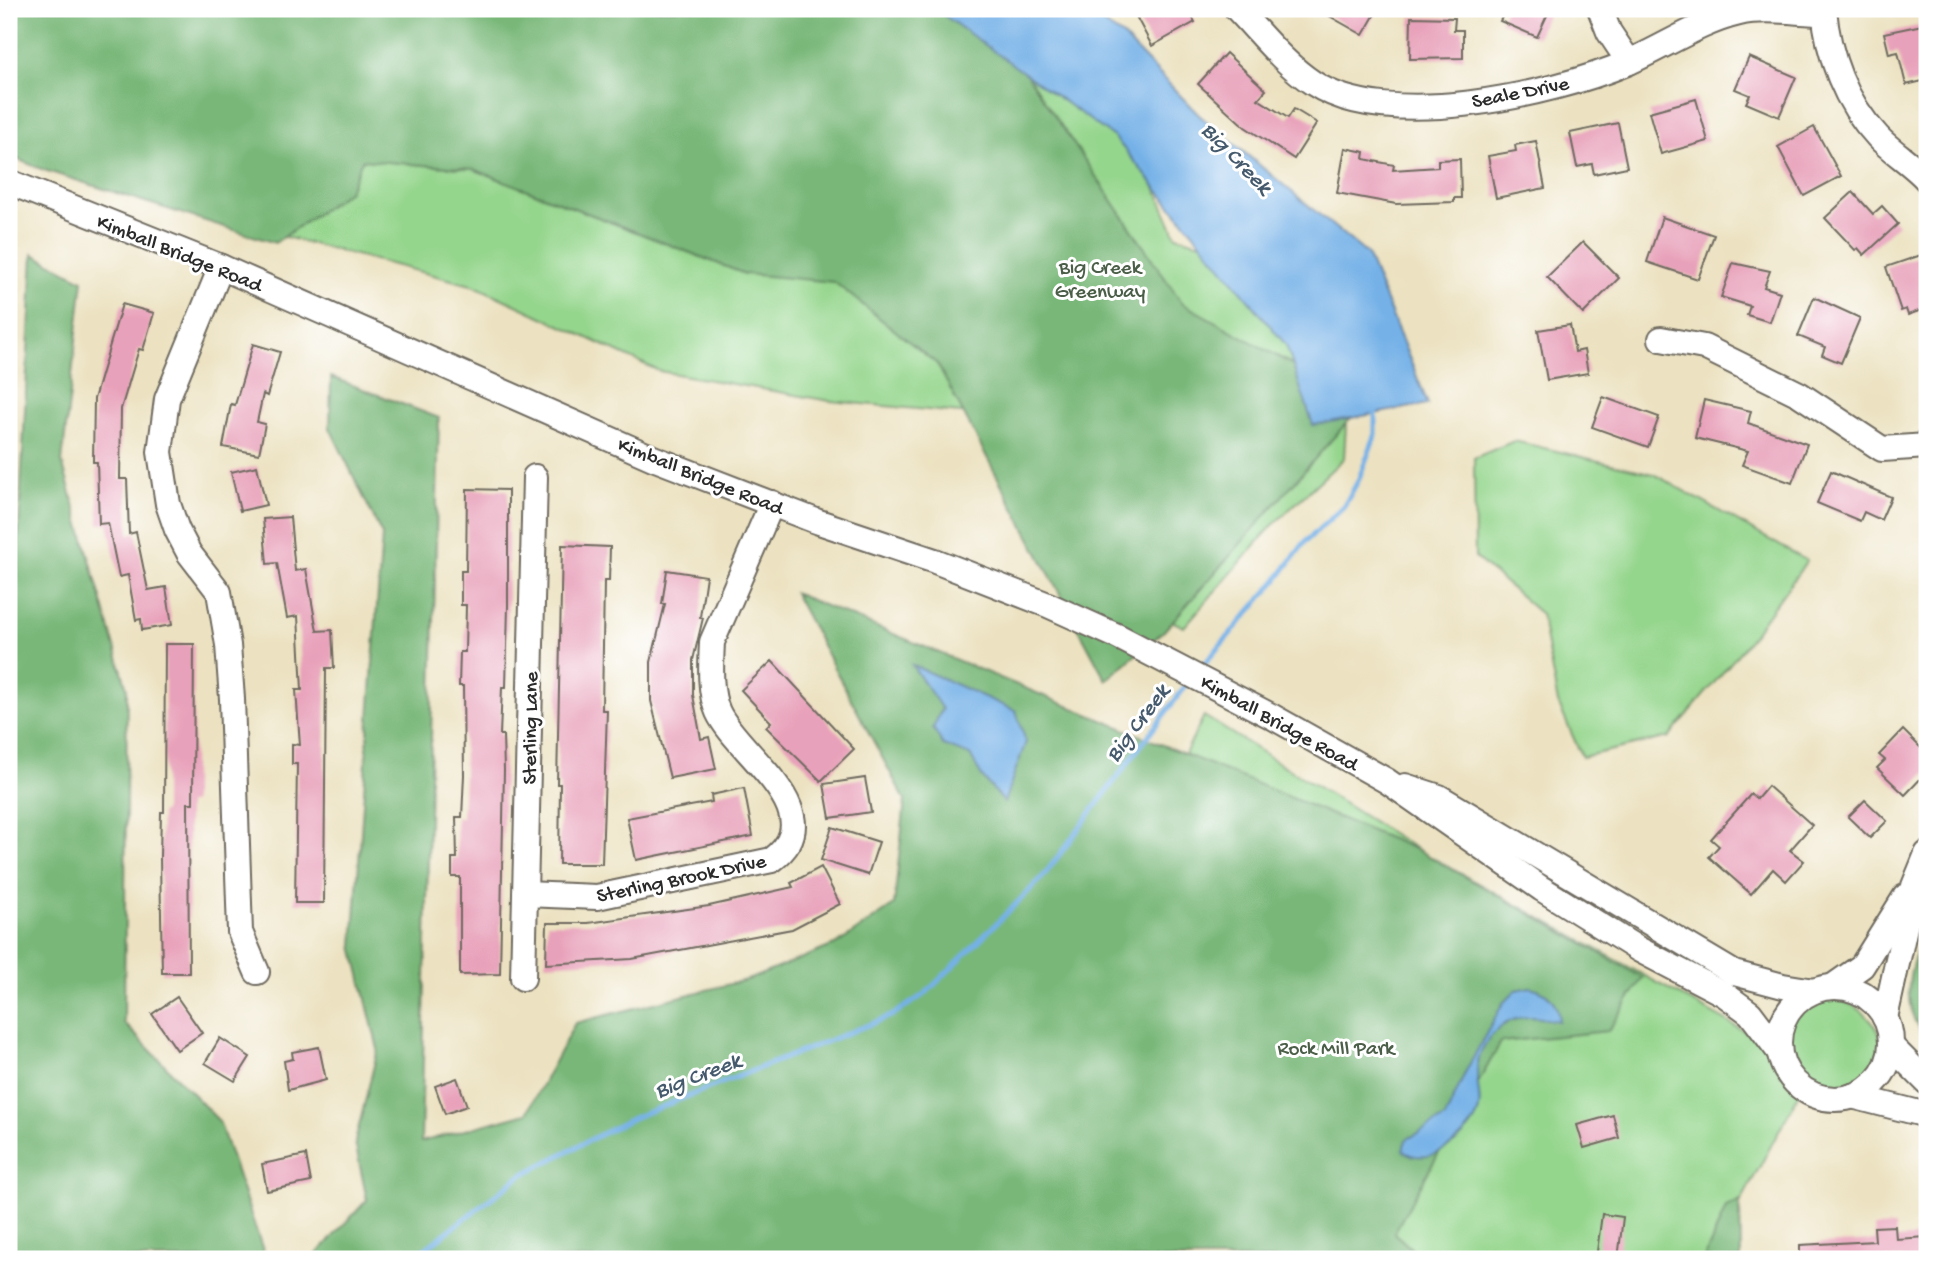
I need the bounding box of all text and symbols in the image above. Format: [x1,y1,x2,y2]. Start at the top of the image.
street label: Seale Drive [1470,73,1573,116]
water label: Big Creek [1195,118,1278,203]
street label: Kimball Bridge Road [92,211,267,301]
park label: Big Creek Greenway [1055,257,1145,306]
street label: Kimball Bridge Road [613,434,788,524]
street label: Sterling Lane [519,670,546,785]
street label: Kimball Bridge Road [1195,671,1363,780]
water label: Big Creek [1101,678,1178,768]
street label: Sterling Brook Drive [595,850,770,911]
park label: Rock Mill Park [1278,1038,1397,1063]
water label: Big Creek [651,1048,748,1106]

